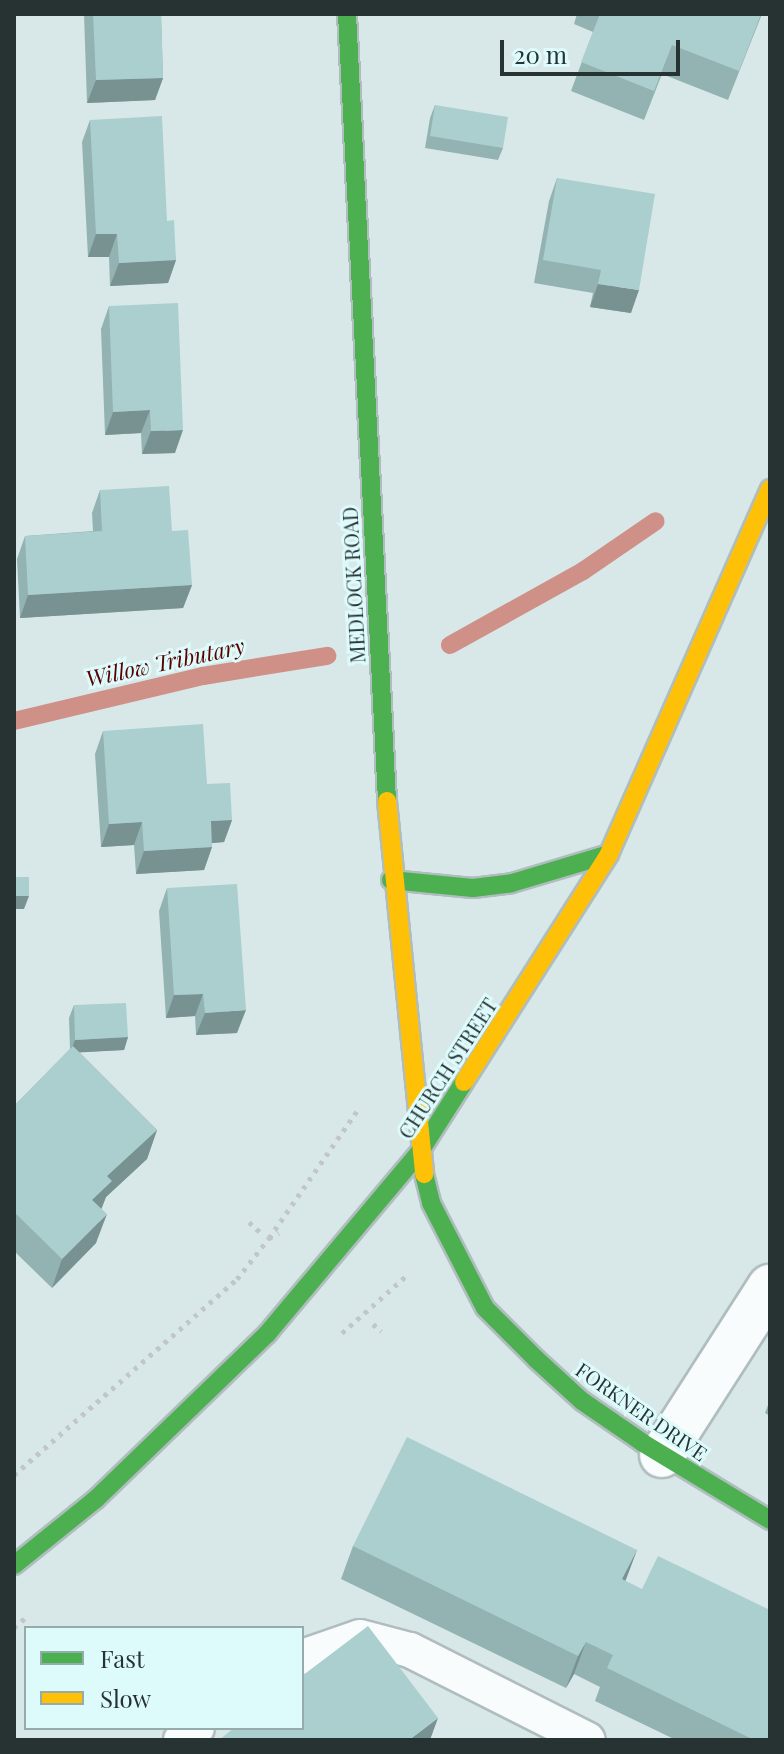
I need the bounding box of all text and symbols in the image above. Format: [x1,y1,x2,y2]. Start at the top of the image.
scale bar [504,24,684,74]
text: 20 m [514,38,567,70]
street label: MEDLOCK ROAD [337,506,369,664]
water label: Willow Tributary [83,632,247,692]
street label: CHURCH STREET [393,993,501,1143]
street label: FORKNER DRIVE [572,1357,712,1465]
legend [24,1626,304,1730]
text: Fast [100,1642,145,1674]
text: Slow [100,1682,151,1714]

